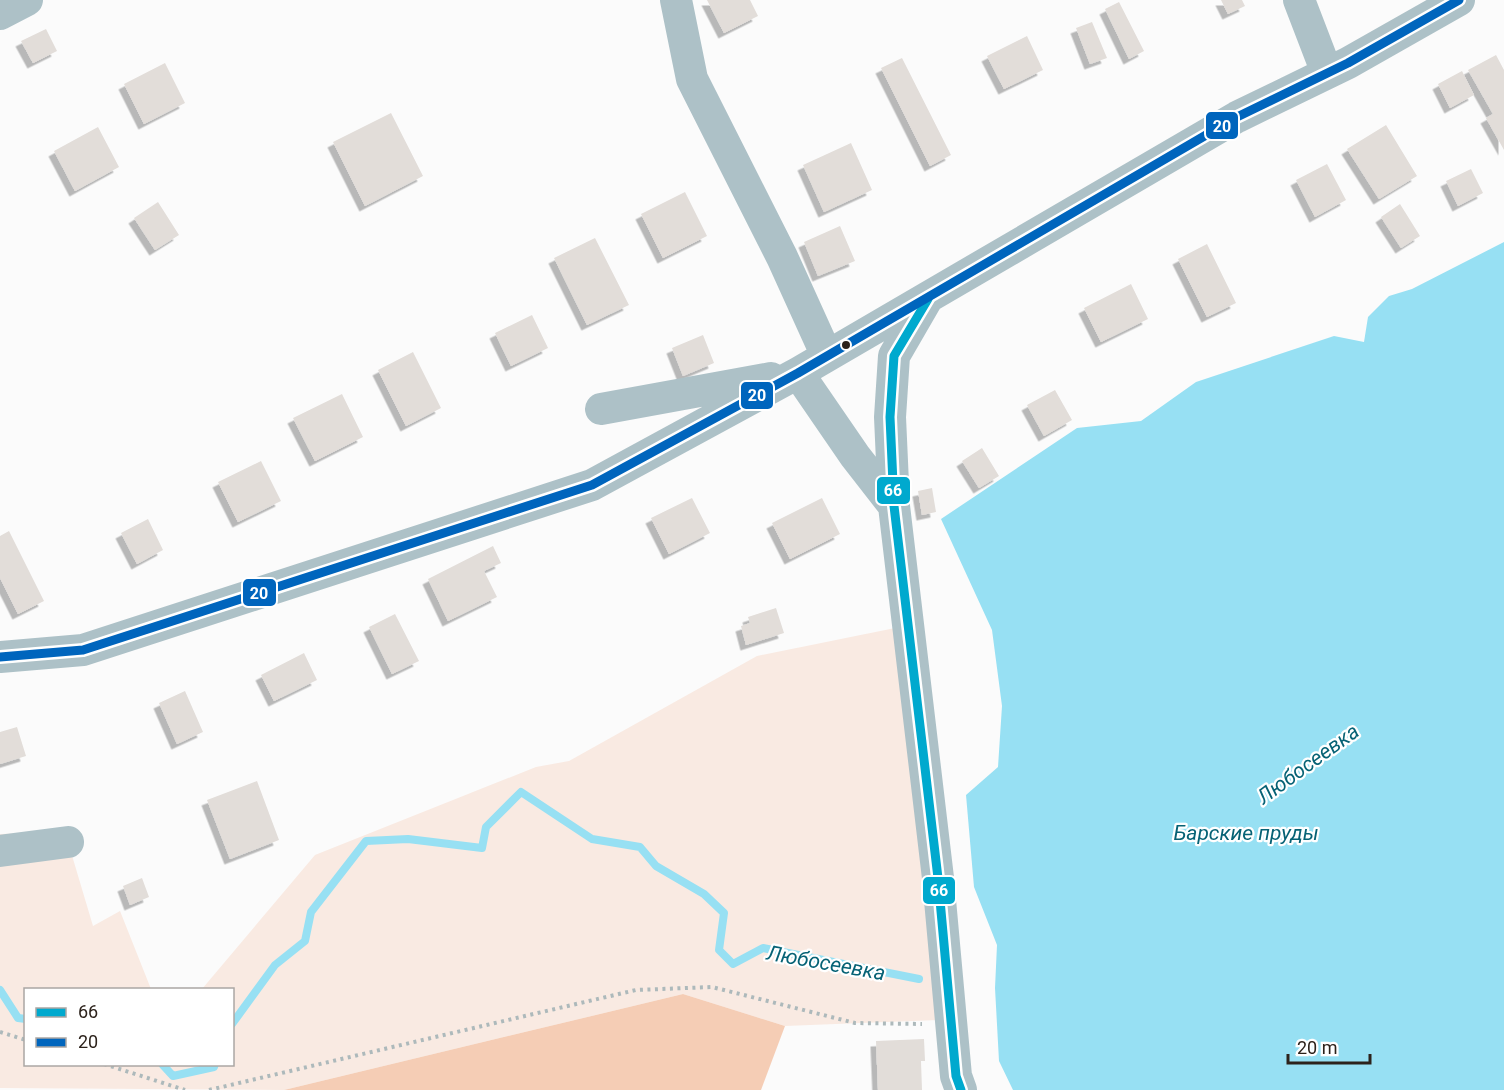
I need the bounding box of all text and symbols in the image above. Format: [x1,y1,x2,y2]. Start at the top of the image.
line badge: 20 [1205,111,1239,140]
text: 20 [1213,117,1231,136]
unlabelled marker [840,339,852,351]
line badge: 20 [740,381,774,410]
text: 20 [748,386,766,405]
line badge: 66 [876,476,911,505]
text: 66 [884,481,902,500]
line badge: 20 [242,578,277,607]
text: 20 [250,584,268,603]
water label: Любосеевка [1252,719,1364,810]
water label: Барские пруды [1173,821,1319,845]
line badge: 66 [922,876,956,905]
text: 66 [930,881,948,900]
water label: Любосеевка [764,941,887,985]
legend [24,988,234,1066]
text: 66 [78,1001,98,1022]
scale bar [1288,1027,1370,1065]
text: 20 [78,1031,98,1052]
text: 20 m [1297,1037,1337,1058]

